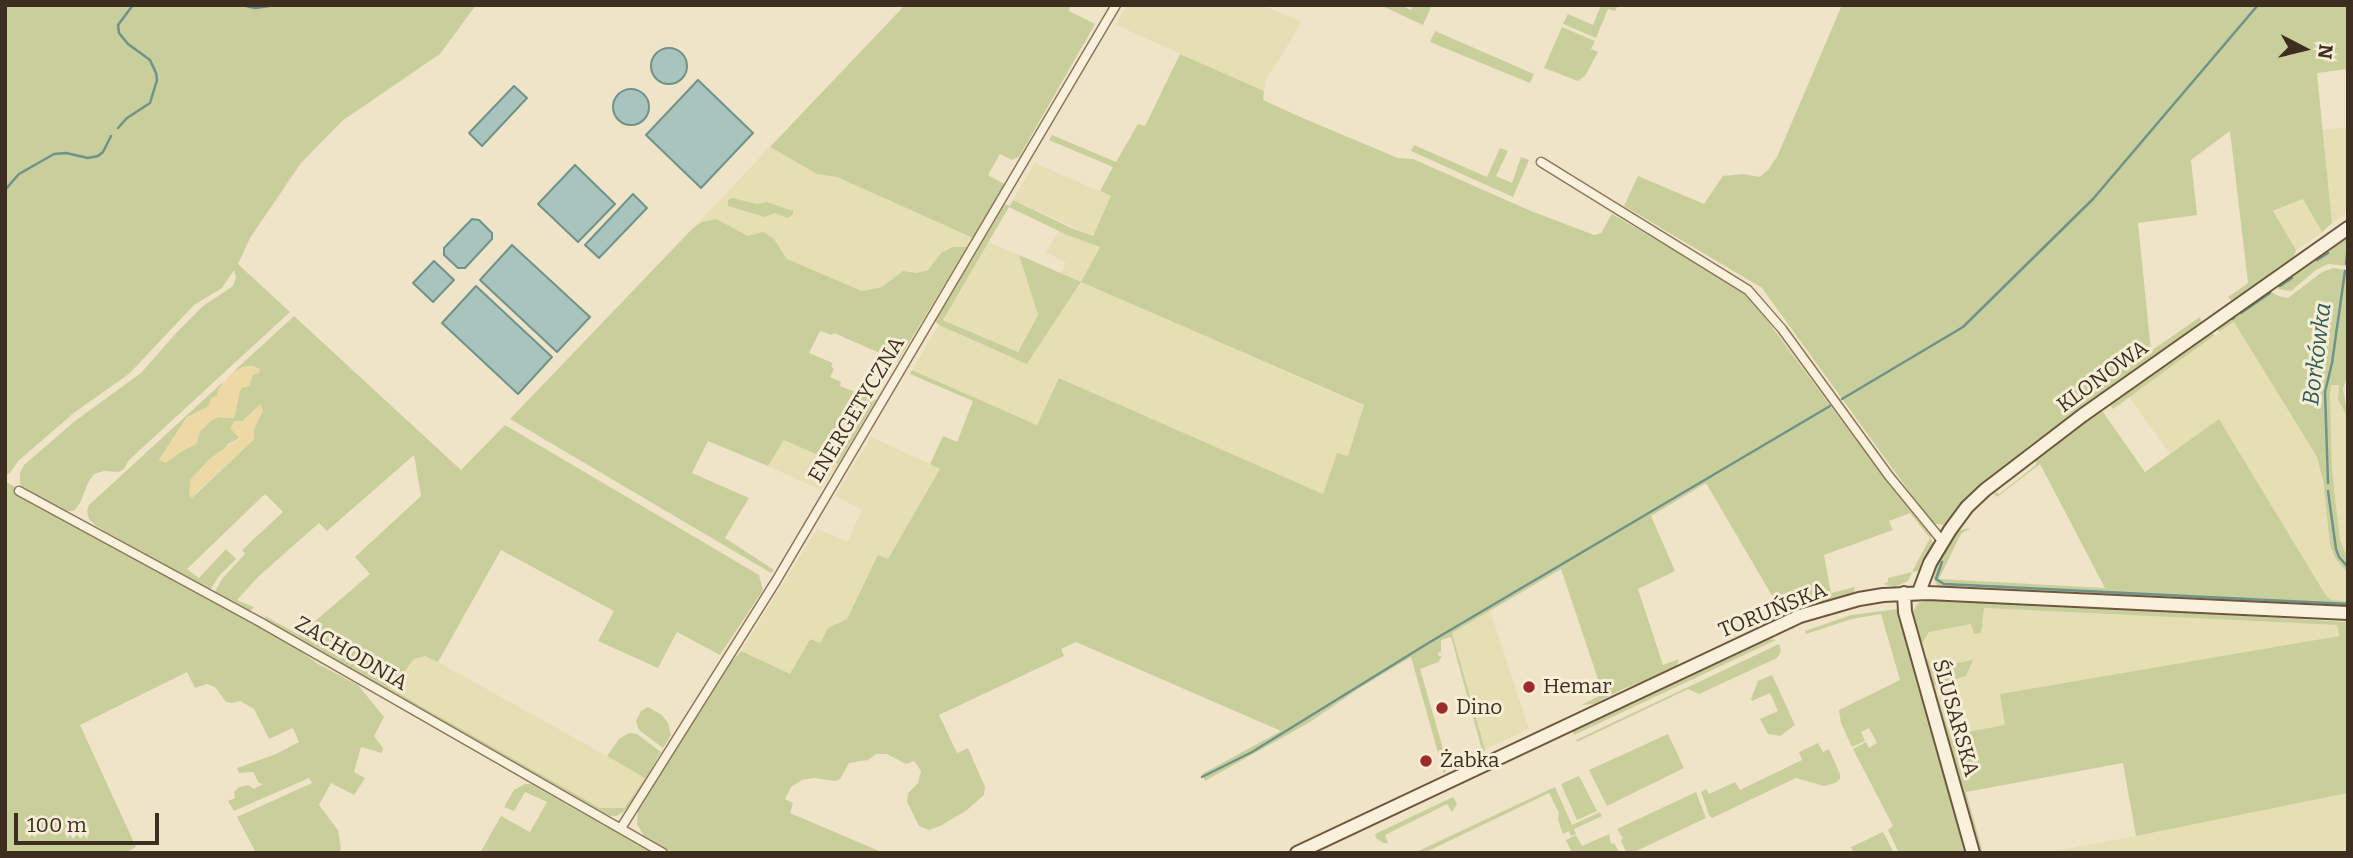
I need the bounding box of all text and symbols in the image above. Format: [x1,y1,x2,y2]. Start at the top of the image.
north arrow [2269,14,2339,84]
text: N [2313,43,2338,60]
water label: Borkówka [2298,301,2338,407]
street label: ENERGETYCZNA [804,333,910,487]
street label: KLONOWA [2053,336,2153,418]
street label: TORUŃSKA [1715,578,1831,644]
street label: ZACHODNIA [290,612,412,696]
street label: ŚLUSARSKA [1926,657,1984,779]
place label: Hemar [1543,674,1612,700]
marker: Hemar [1521,679,1537,695]
place label: Dino [1456,695,1502,721]
marker: Dino [1434,700,1450,716]
place label: Żabka [1440,748,1499,774]
marker: Żabka [1418,753,1434,769]
scale bar [18,798,163,842]
text: 100 m [27,812,87,838]

